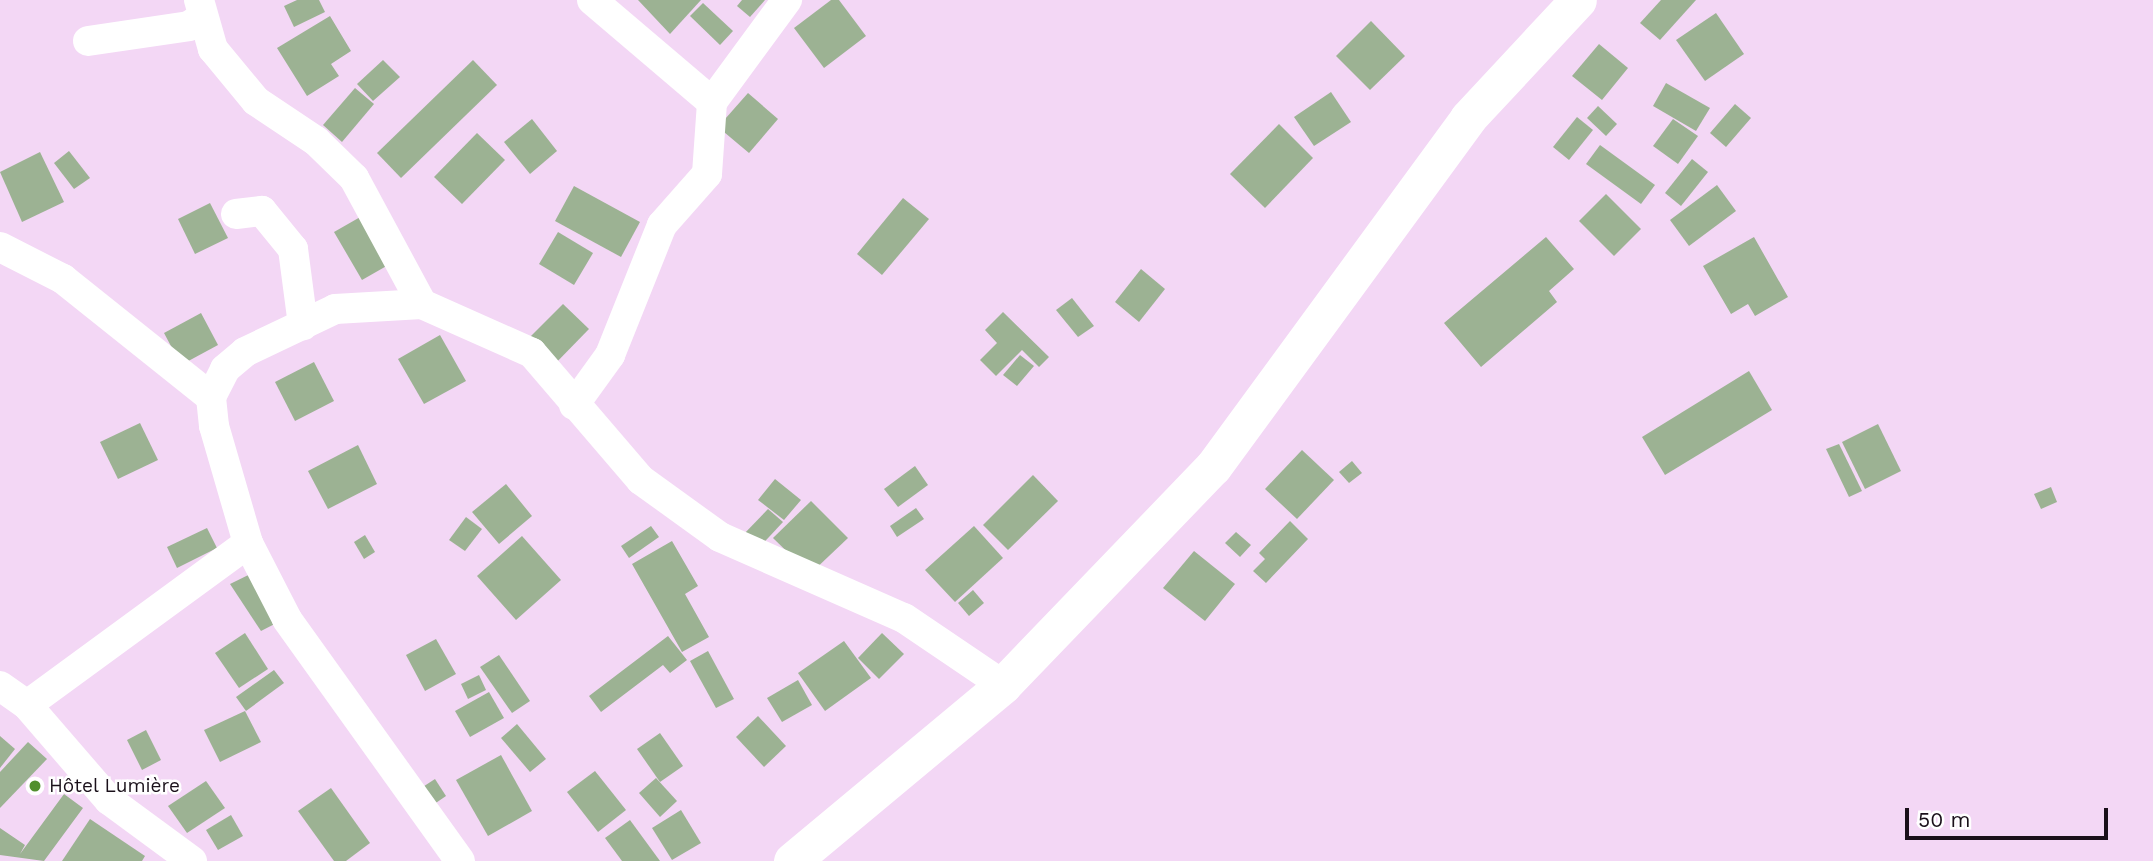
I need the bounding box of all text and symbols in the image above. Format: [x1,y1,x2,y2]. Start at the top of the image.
place label: Hôtel Lumière [49,775,181,797]
marker: Hôtel Lumière [27,778,43,794]
scale bar [1908,794,2111,838]
text: 50 m [1918,807,1970,832]

